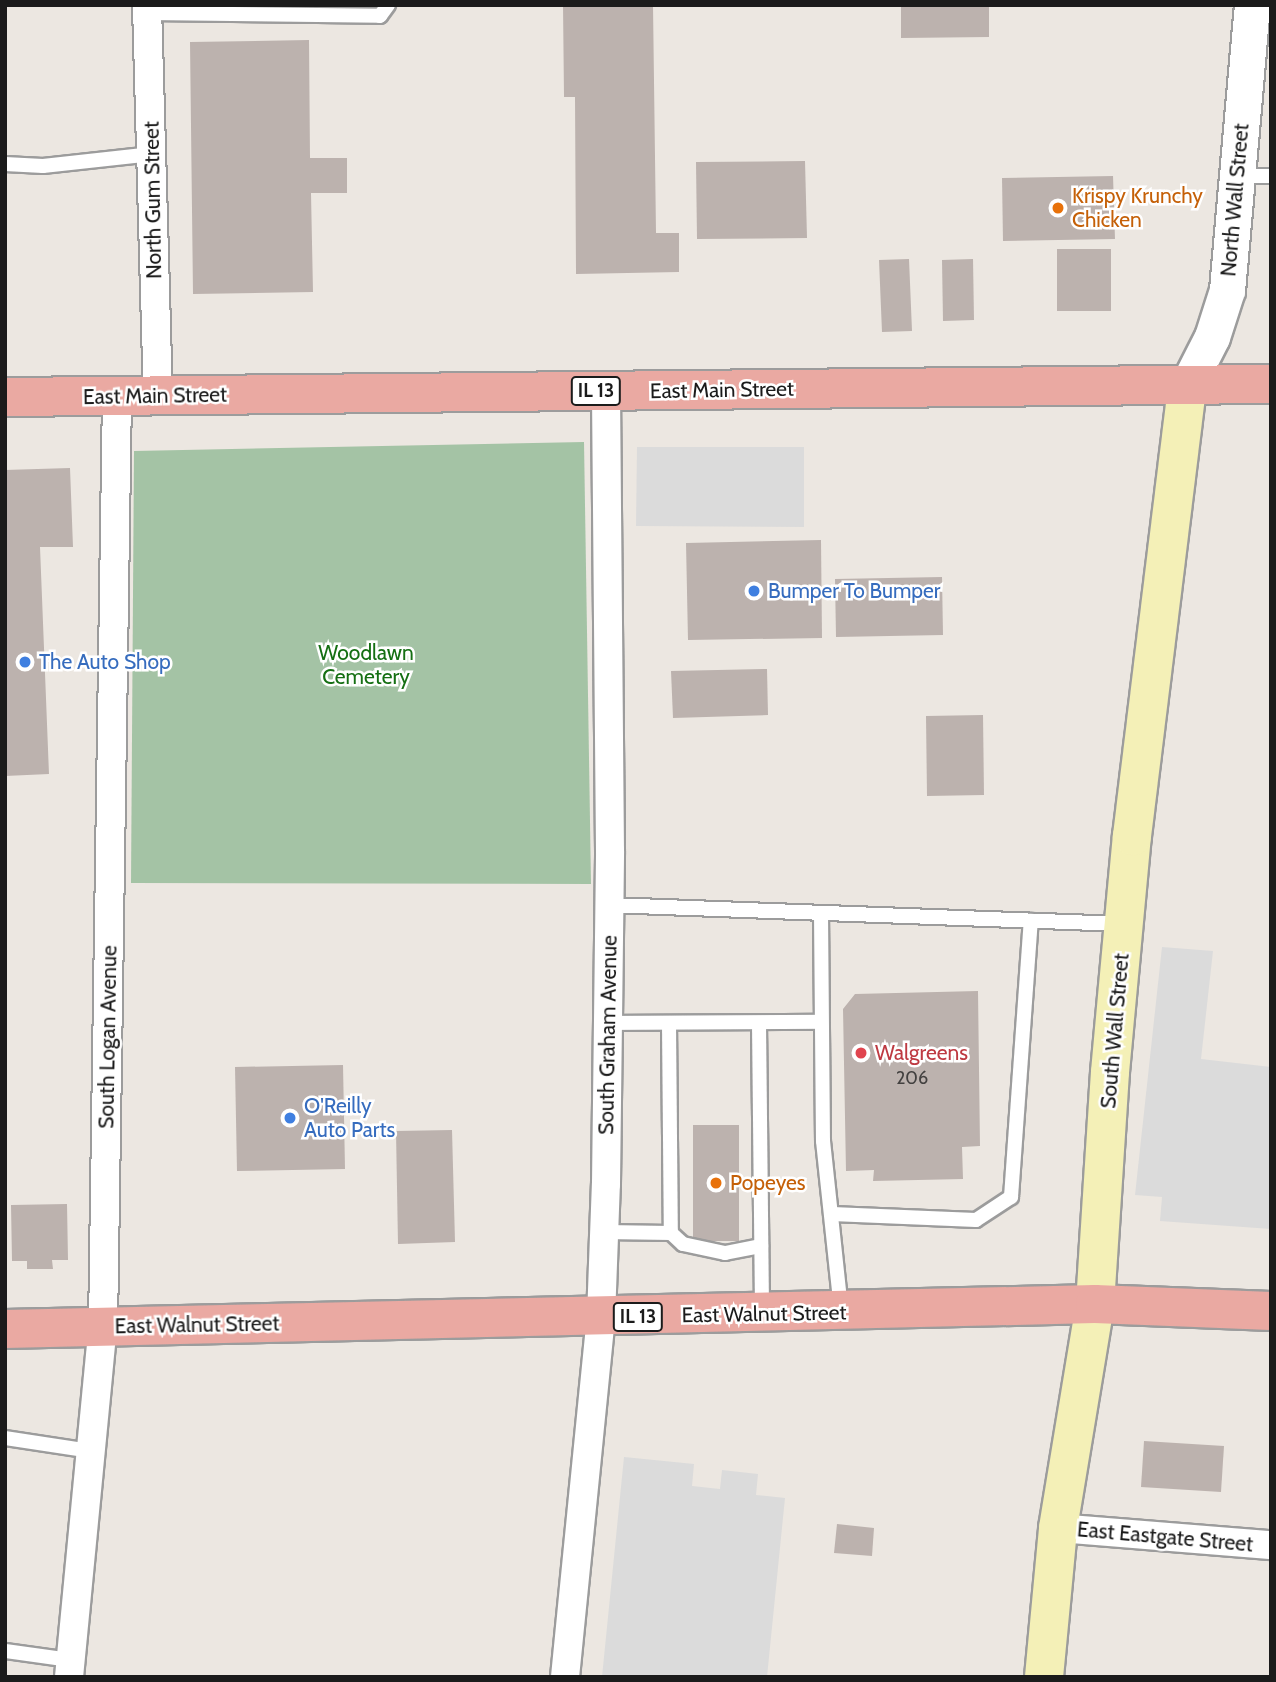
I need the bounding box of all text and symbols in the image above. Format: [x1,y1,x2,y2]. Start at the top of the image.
street label: North Gum Street [139,121,167,279]
street label: North Wall Street [1216,122,1254,278]
place label: Krispy Krunchy Chicken [1072,183,1203,233]
marker: Krispy Krunchy Chicken [1050,200,1066,216]
road number: IL 13 [570,376,622,406]
street label: East Main Street [650,376,794,404]
street label: East Main Street [83,382,227,410]
place label: Bumper To Bumper [768,578,940,604]
marker: Bumper To Bumper [746,583,762,599]
park label: Woodlawn Cemetery [318,640,414,690]
place label: The Auto Shop [39,649,171,675]
marker: The Auto Shop [17,654,33,670]
street label: South Graham Avenue [594,935,622,1135]
street label: South Logan Avenue [94,945,122,1129]
street label: South Wall Street [1096,952,1134,1110]
place label: Walgreens [875,1040,968,1066]
marker: Walgreens [853,1045,869,1061]
house number: 206 [896,1067,928,1089]
place label: O'Reilly Auto Parts [304,1093,395,1143]
marker: O'Reilly Auto Parts [282,1110,298,1126]
place label: Popeyes [730,1170,805,1196]
marker: Popeyes [708,1175,724,1191]
street label: East Walnut Street [681,1300,847,1328]
road number: IL 13 [612,1302,664,1332]
street label: East Walnut Street [114,1311,280,1339]
street label: East Eastgate Street [1076,1517,1254,1557]

